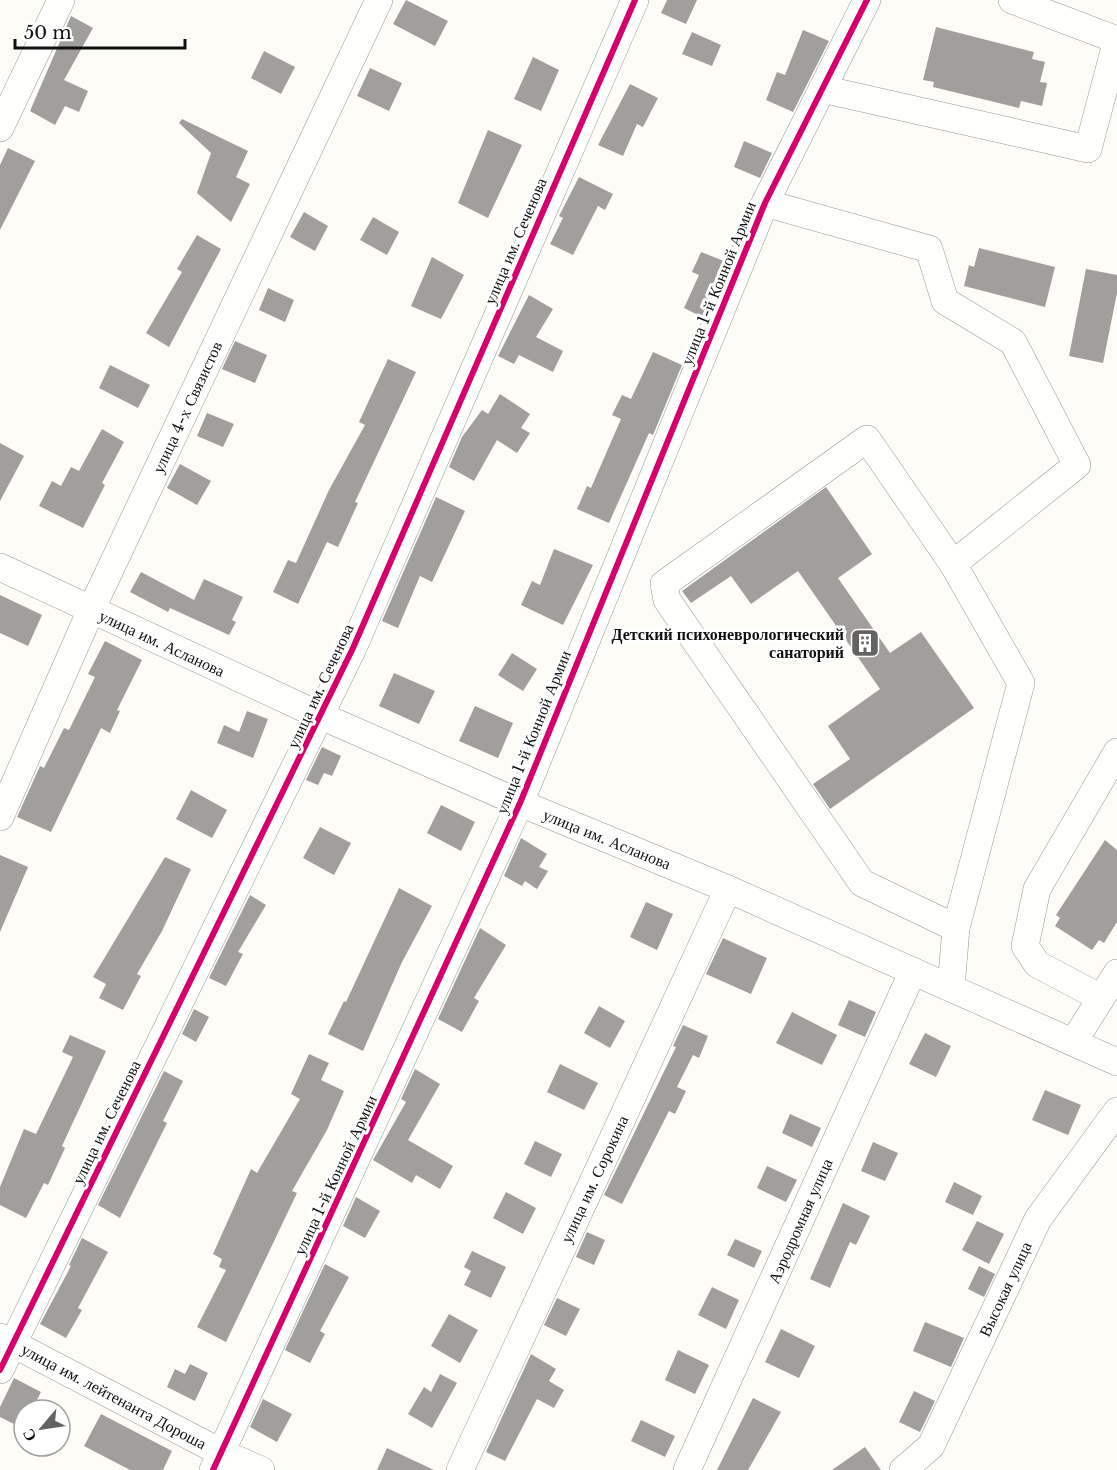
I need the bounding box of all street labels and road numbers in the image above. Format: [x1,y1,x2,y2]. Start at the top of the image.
street label: улица им. Сеченова [479,175,551,307]
street label: улица 1-й Конной Армии [676,198,760,368]
street label: улица 4-х Связистов [148,337,227,476]
street label: улица им. Асланова [96,605,228,681]
street label: улица им. Сеченова [282,620,358,752]
street label: улица 1-й Конной Армии [491,647,575,817]
street label: улица им. Асланова [540,804,674,874]
street label: улица им. Сеченова [67,1057,145,1187]
street label: улица 1-й Конной Армии [289,1091,381,1258]
street label: улица им. Сорокина [556,1112,632,1246]
street label: Аэродромная улица [763,1155,837,1287]
street label: Высокая улица [974,1238,1036,1340]
street label: улица им. лейтенанта Дороша [18,1339,210,1453]

